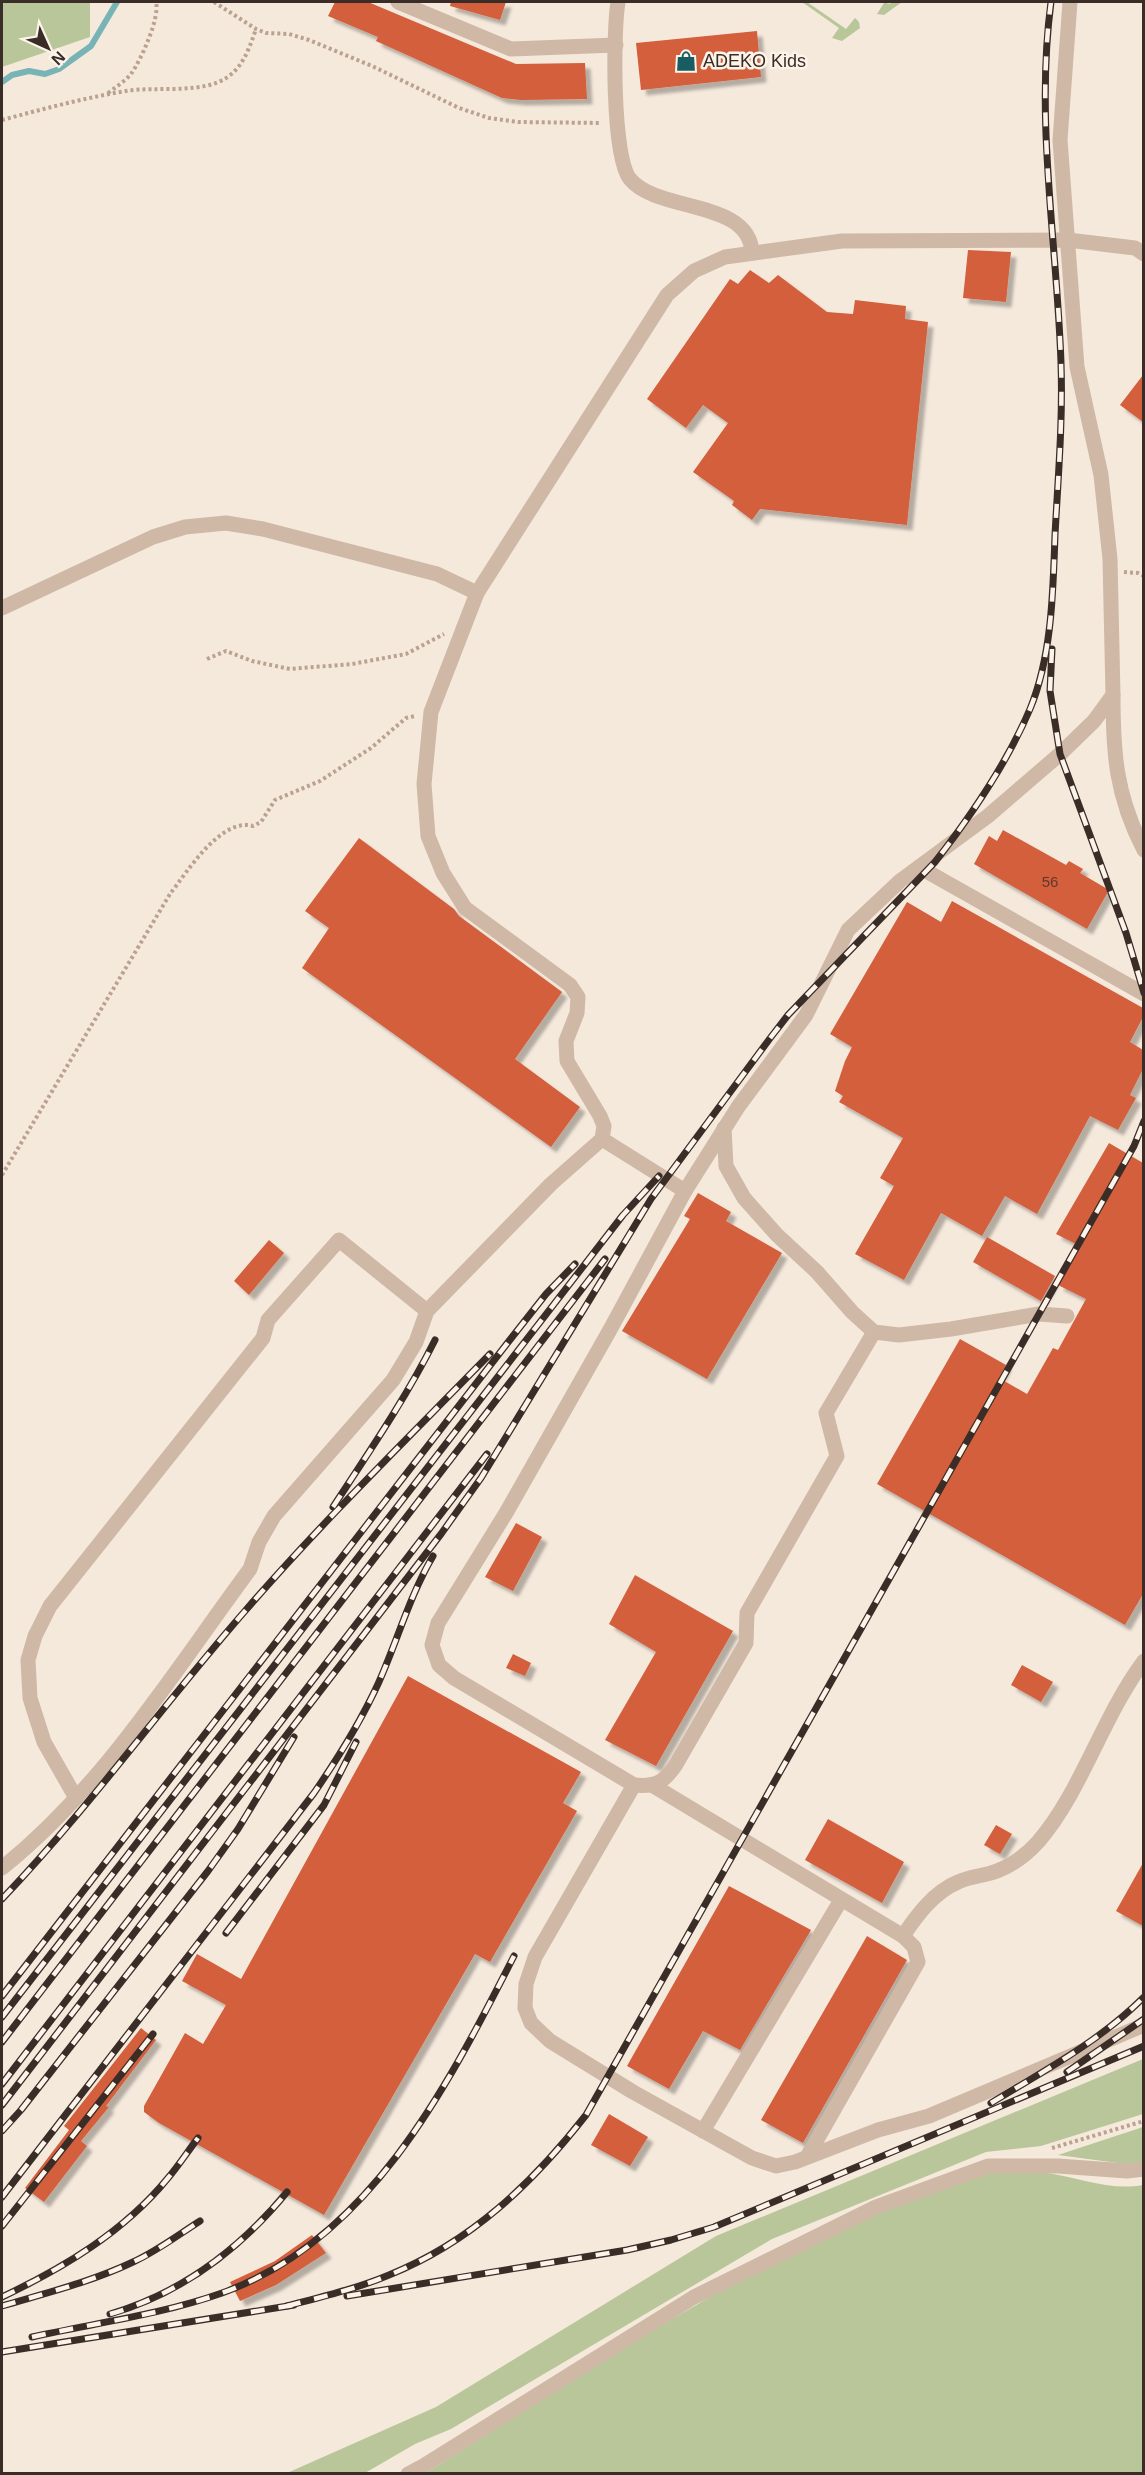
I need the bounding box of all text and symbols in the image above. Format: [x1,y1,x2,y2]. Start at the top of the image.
north arrow [18,18,78,78]
text: N [48,48,68,68]
shop icon: ADEKO Kids [674,49,698,73]
place label: ADEKO Kids [703,51,806,71]
house number: 56 [1042,873,1058,890]

